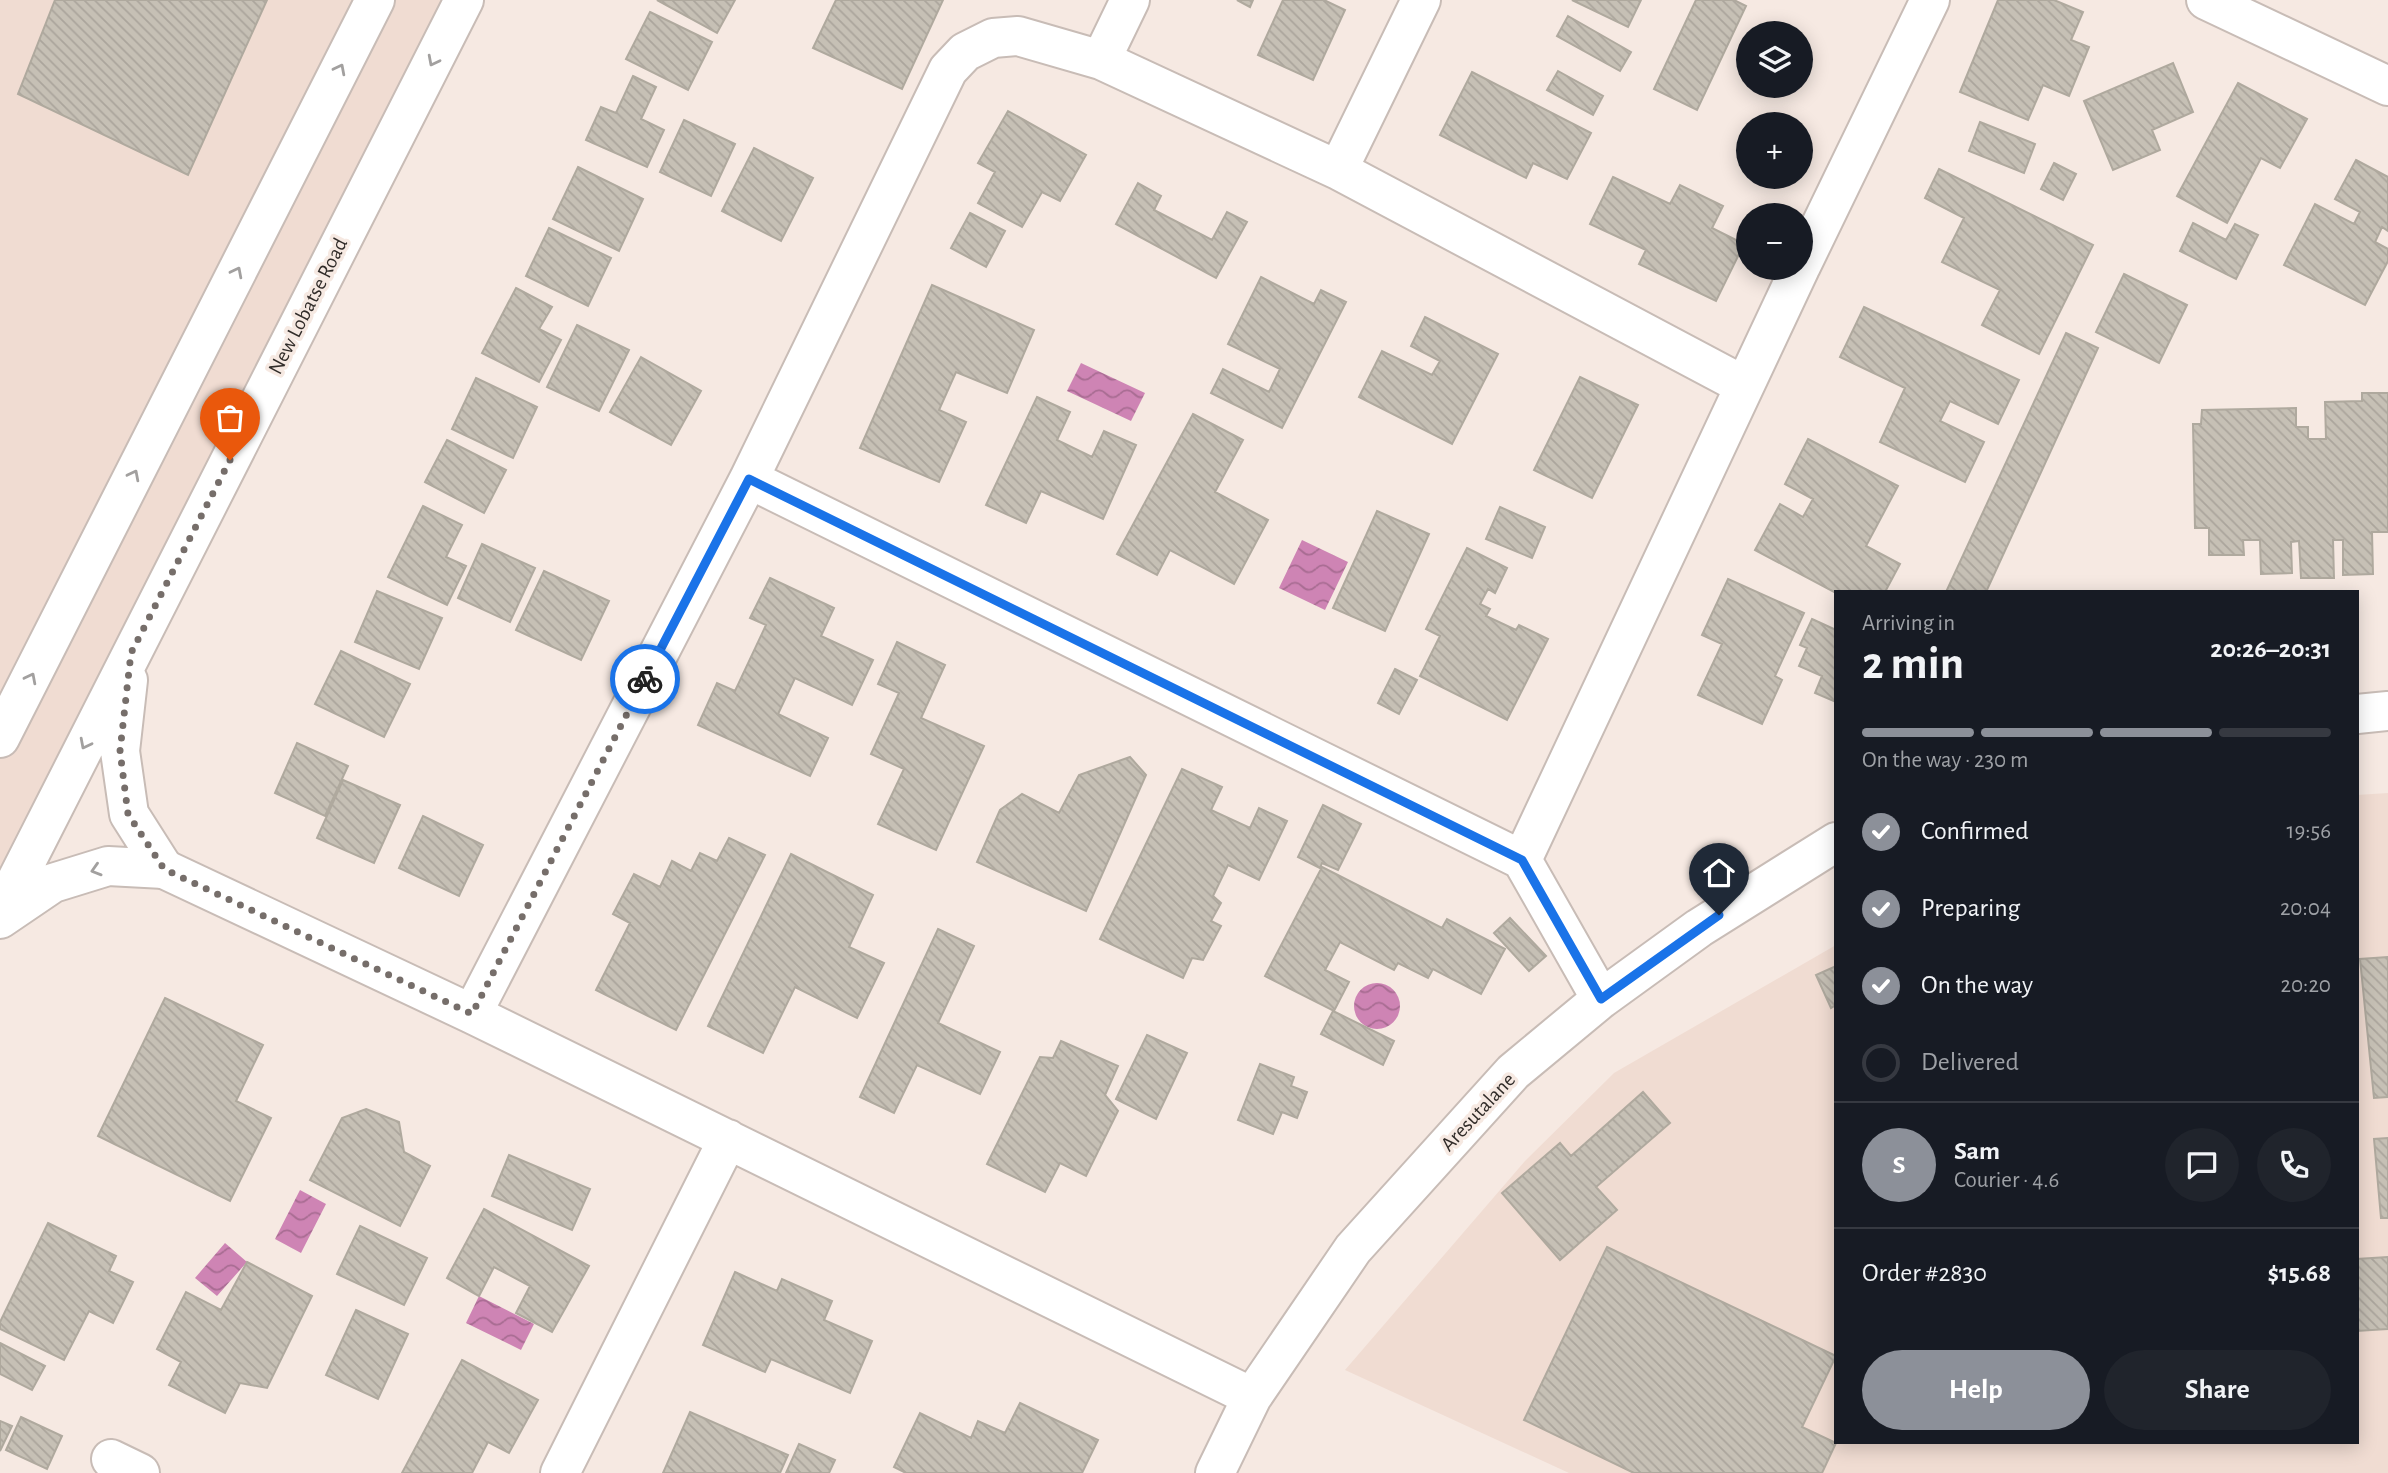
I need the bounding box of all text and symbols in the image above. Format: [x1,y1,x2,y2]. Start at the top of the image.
map controls [1736,21,1813,280]
button: layers [1736,21,1813,98]
one-way arrow [428,54,442,66]
one-way arrow [332,64,346,76]
button: + [1736,112,1813,189]
button: − [1736,203,1813,280]
street label: New Lobatse Road [265,234,351,378]
one-way arrow [229,267,243,279]
pin [200,388,260,460]
icon: bag [211,399,249,437]
one-way arrow [126,470,139,482]
text: Arriving in [1862,612,1955,635]
text: 20:26–20:31 [2210,636,2331,662]
text: 2 min [1862,641,1964,687]
courier [610,644,680,714]
icon: bike [626,660,664,698]
one-way arrow [22,672,36,685]
one-way arrow [80,737,94,749]
text: On the way · 230 m [1862,749,2028,772]
icon: check [1862,813,1900,851]
text: Confirmed [1921,818,2029,844]
text: 19:56 [2287,820,2331,843]
pin [1689,843,1749,915]
icon: home [1700,854,1738,892]
one-way arrow [91,861,103,876]
icon: check [1862,890,1900,928]
text: Preparing [1921,895,2020,921]
text: 20:04 [2280,897,2331,920]
icon: check [1862,967,1900,1005]
text: On the way [1921,972,2033,998]
text: 20:20 [2281,974,2331,997]
text: Delivered [1921,1049,2019,1075]
street label: Aresutalane [1437,1069,1519,1155]
button: chat [2165,1128,2239,1202]
button: phone [2257,1128,2331,1202]
text: Sam [1954,1138,2000,1164]
text: S [1893,1152,1905,1178]
text: Courier · 4.6 [1954,1169,2059,1192]
text: Order #2830 [1862,1260,1987,1286]
text: $15.68 [2267,1260,2331,1286]
button: Help [1862,1350,2090,1430]
button: Share [2104,1350,2331,1430]

